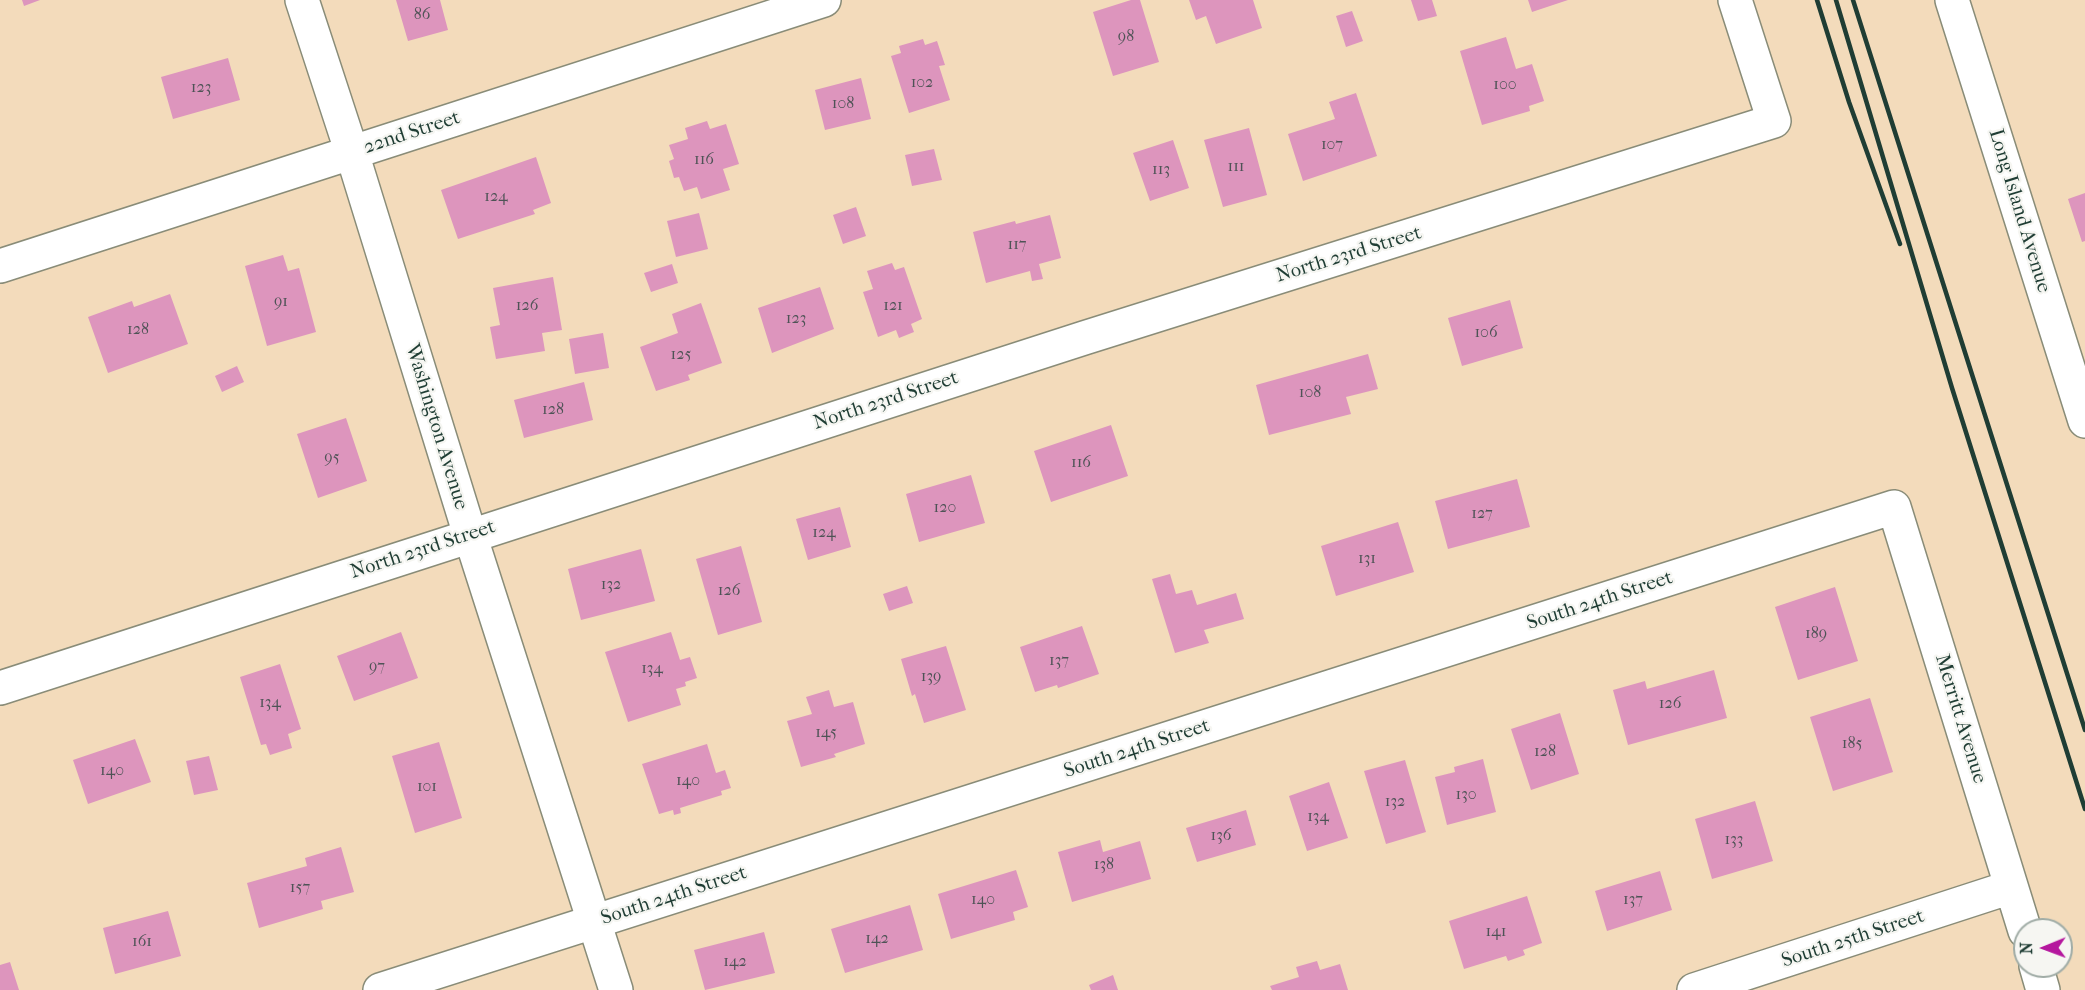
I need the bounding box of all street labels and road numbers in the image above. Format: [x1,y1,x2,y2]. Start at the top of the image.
street label: 22nd Street [361,106,463,160]
street label: Long Island Avenue [1983,126,2055,296]
street label: North 23rd Street [1273,221,1425,289]
street label: Washington Avenue [399,341,473,513]
street label: North 23rd Street [811,366,961,436]
street label: North 23rd Street [348,515,498,585]
street label: South 24th Street [1524,566,1676,636]
street label: Merritt Avenue [1929,651,1991,787]
street label: South 24th Street [1061,714,1213,784]
street label: South 24th Street [598,861,750,931]
street label: South 25th Street [1779,905,1927,973]

